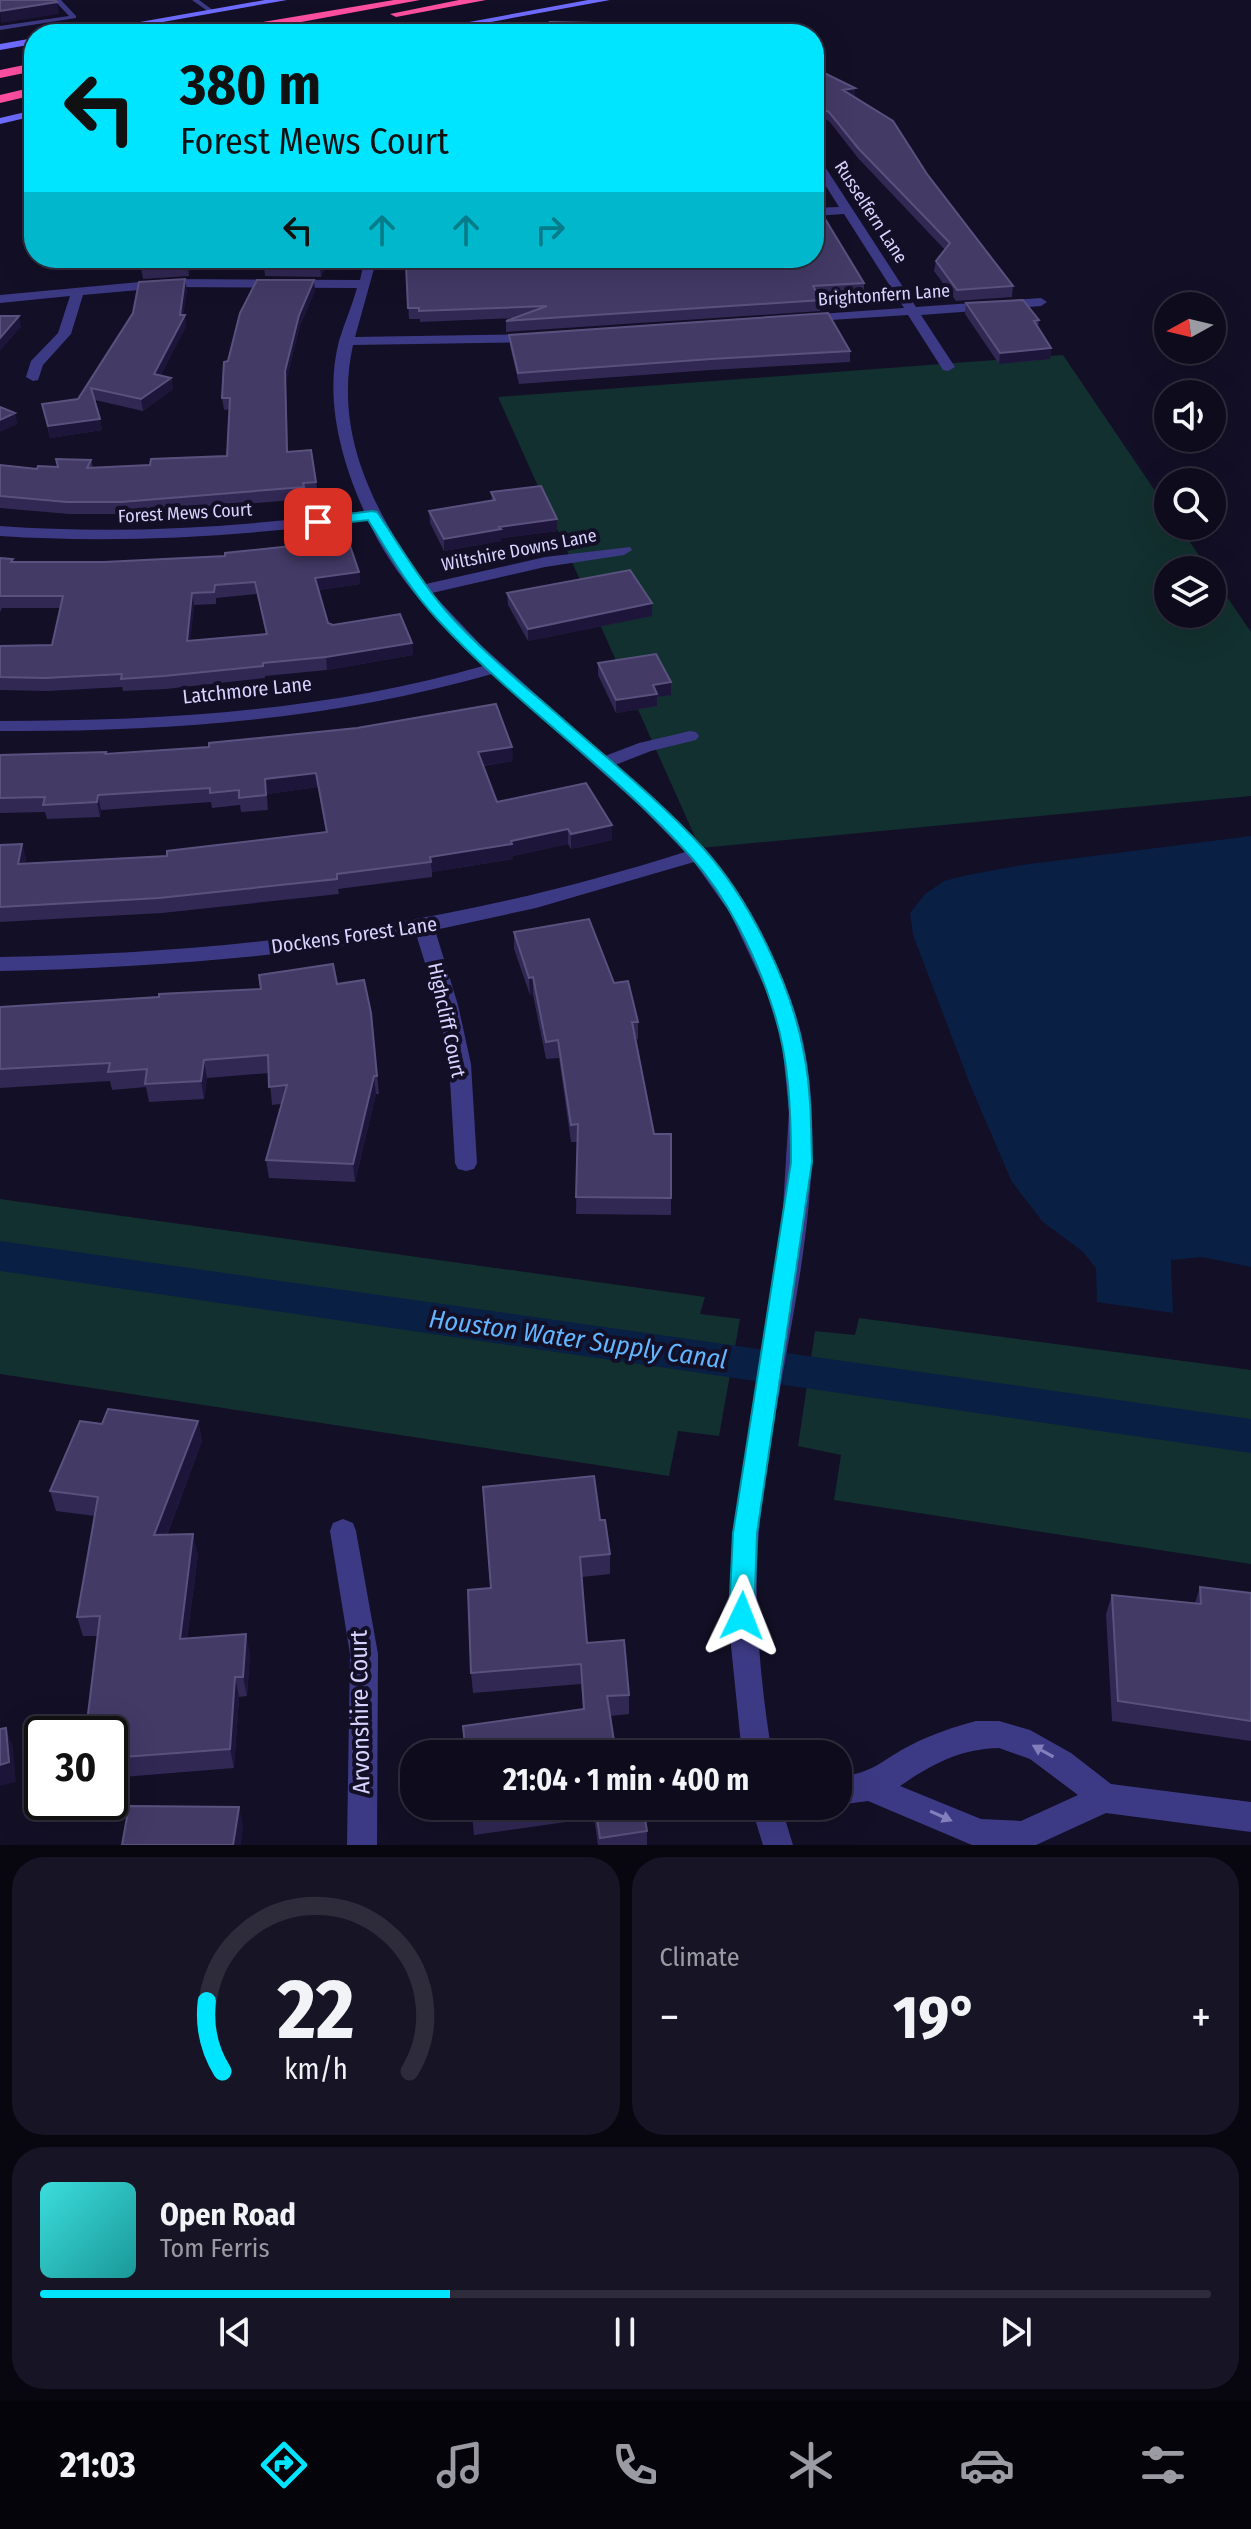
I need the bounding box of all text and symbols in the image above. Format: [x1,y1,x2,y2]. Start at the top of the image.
text: 380 m [180,52,321,119]
icon: left [48,56,152,160]
text: Forest Mews Court [180,120,449,164]
street label: Russelfern Lane [830,157,912,267]
icon: left [276,208,320,252]
icon: ahead [360,208,404,252]
icon: ahead [444,208,488,252]
icon: right [528,208,572,252]
street label: Brightonfern Lane [817,279,951,311]
north arrow [1154,292,1226,364]
map controls [1154,292,1226,628]
button: sound [1154,380,1226,452]
button: search [1154,468,1226,540]
pin [284,488,352,556]
street label: Forest Mews Court [117,498,253,528]
icon: arrive [296,500,340,544]
street label: Wiltshire Downs Lane [440,524,598,576]
button: layers [1154,556,1226,628]
street label: Latchmore Lane [181,671,313,709]
street label: Dockens Forest Lane [270,911,438,959]
street label: Highcliff Court [423,960,471,1080]
water label: Houston Water Supply Canal [427,1303,729,1376]
position arrow [700,1574,784,1658]
street label: Arvonshire Court [345,1630,375,1794]
speed limit sign: 30 [24,1716,128,1820]
one-way arrow [1032,1744,1054,1758]
text: 21:04 · 1 min · 400 m [503,1762,749,1798]
one-way arrow [929,1809,952,1822]
text: Climate [660,1942,740,1973]
text: 22 [276,1960,354,2060]
text: 19° [893,1982,977,2054]
text: − [660,1991,679,2044]
text: + [1191,1991,1211,2044]
text: km/h [284,2052,348,2087]
text: Open Road [160,2197,296,2233]
text: Tom Ferris [160,2233,270,2264]
icon: previous [213,2310,257,2354]
icon: pause [603,2310,647,2354]
icon: next [994,2310,1038,2354]
icon: directions [256,2437,312,2493]
icon: music [432,2437,488,2493]
icon: phone [607,2437,663,2493]
icon: climate [783,2437,839,2493]
icon: car [959,2437,1015,2493]
icon: filters [1135,2437,1191,2493]
text: 21:03 [60,2443,136,2487]

